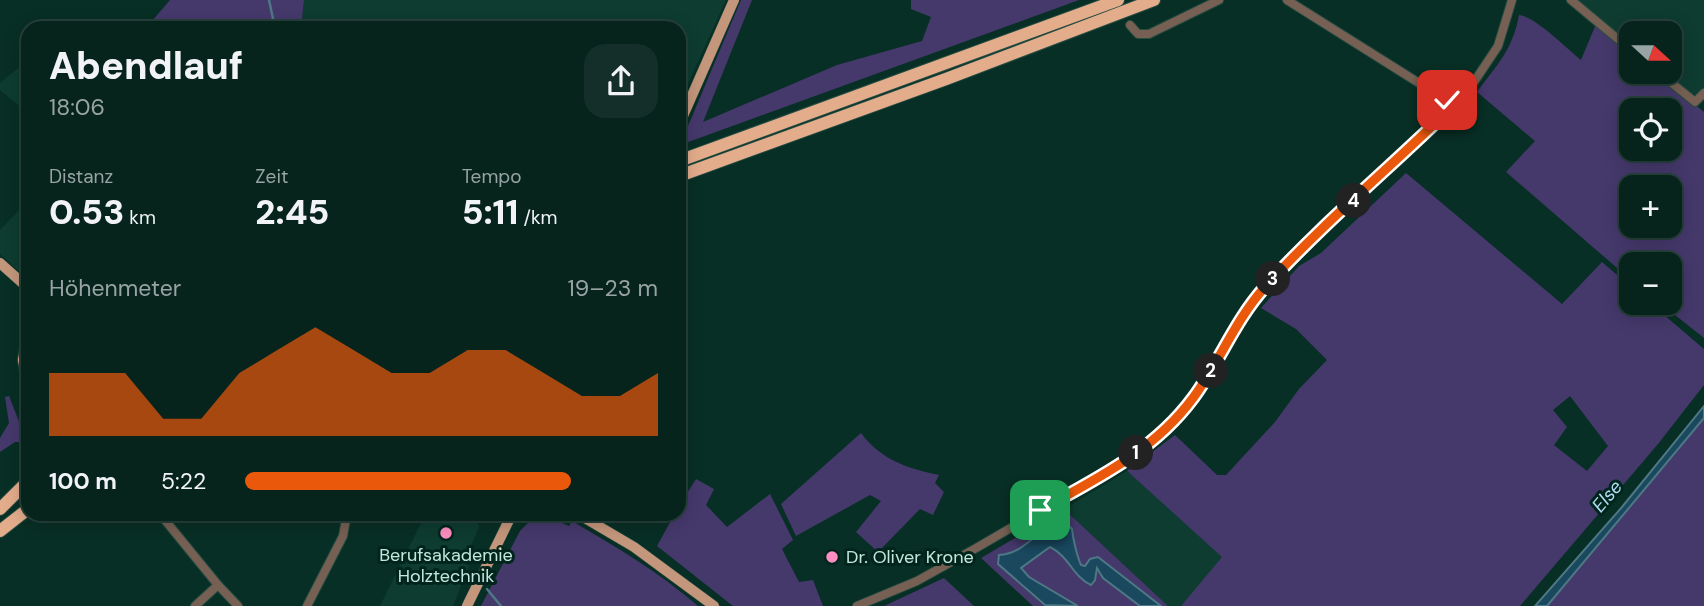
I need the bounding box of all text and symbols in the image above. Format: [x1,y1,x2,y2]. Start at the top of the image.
north arrow [1619,21,1682,84]
map controls [1619,21,1682,315]
text: Abendlauf [49,41,243,91]
button: share [584,44,658,118]
pin [1417,70,1477,130]
icon: check [1428,81,1466,119]
text: 18:06 [49,92,105,122]
button: locate [1619,98,1682,161]
text: Distanz [49,164,113,189]
text: Zeit [255,164,288,189]
text: Tempo [462,164,522,189]
button: + [1619,175,1682,238]
pin: 4 [1336,184,1372,218]
text: 4 [1347,188,1360,213]
text: 0.53 [49,189,124,235]
text: 2:45 [255,189,329,235]
text: 5:11 [462,189,518,235]
text: km [124,205,156,230]
text: /km [518,205,557,230]
button: − [1619,252,1682,315]
pin: 3 [1256,262,1290,296]
text: 3 [1267,266,1278,291]
text: Höhenmeter [49,273,181,303]
text: 19–23 m [568,273,658,303]
pin: 2 [1194,354,1228,388]
text: 2 [1205,358,1216,383]
pin: 1 [1118,435,1154,470]
text: 1 [1132,440,1139,465]
text: 100 m [49,466,117,496]
text: 5:22 [161,466,206,496]
water label: Else [1586,475,1628,517]
pin [1010,480,1070,540]
icon: arrive [1021,491,1059,529]
marker: Berufsakademie Holztechnik [438,525,454,541]
place label: Berufsakademie Holztechnik [379,543,513,588]
place label: Dr. Oliver Krone [846,545,974,569]
marker: Dr. Oliver Krone [824,549,840,565]

